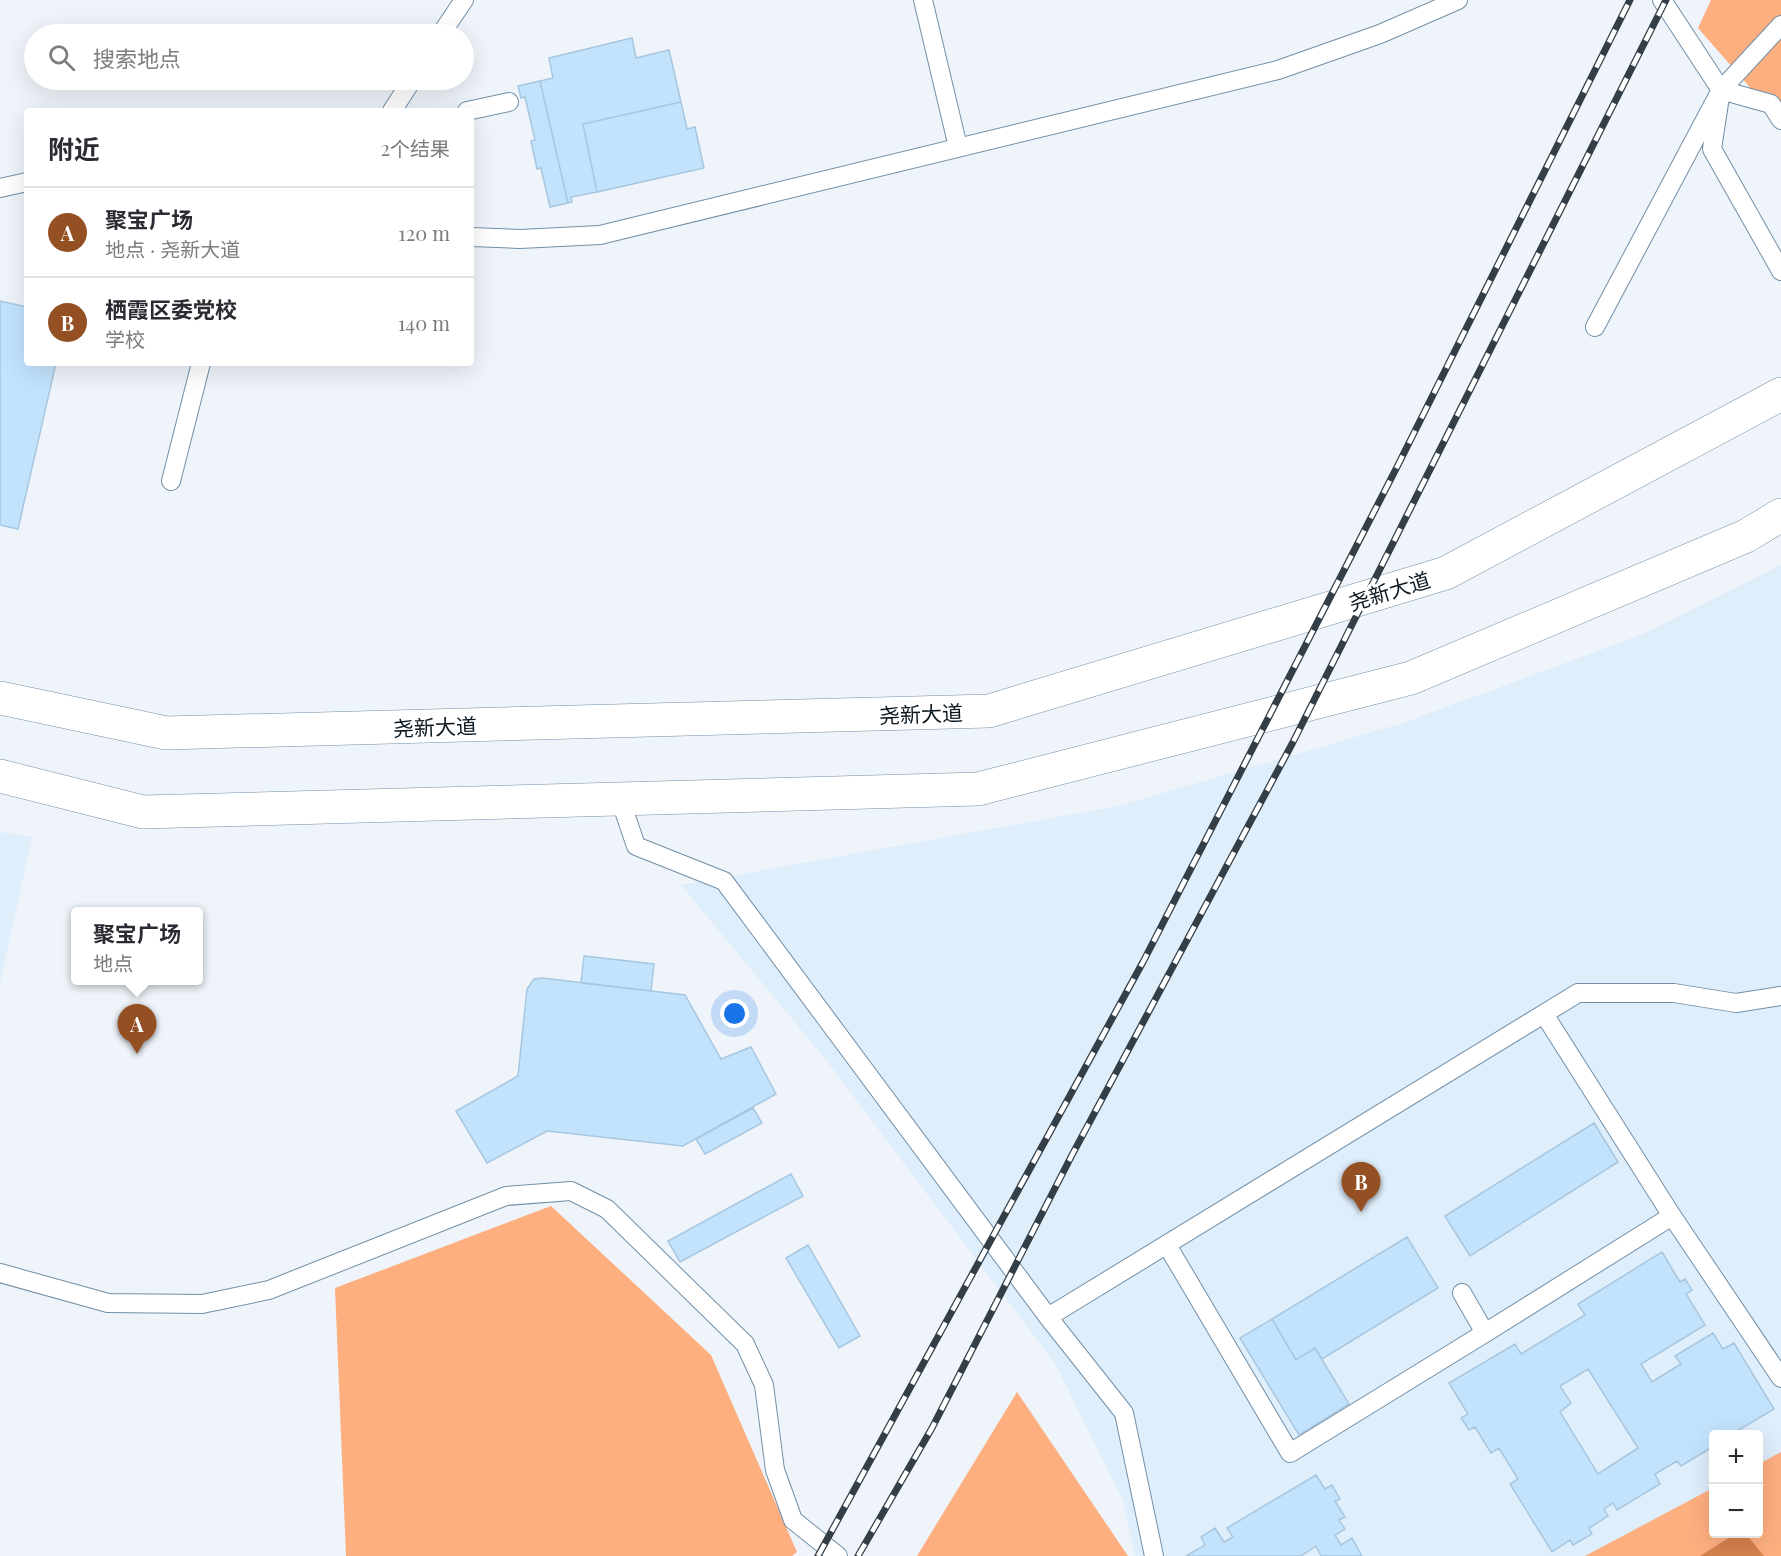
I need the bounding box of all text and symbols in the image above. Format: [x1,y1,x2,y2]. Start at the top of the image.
search box [24,24,474,90]
icon: search [45,41,78,74]
text: 搜索地点 [93,43,181,73]
text: 附近 [48,131,100,166]
text: 2个结果 [380,134,450,161]
text: 聚宝广场 [105,204,193,234]
text: A [61,219,74,246]
text: 120 m [398,219,450,246]
text: 地点 · 尧新大道 [105,235,240,262]
text: 栖霞区委党校 [105,294,237,324]
text: B [61,309,74,336]
text: 140 m [398,309,450,336]
text: 学校 [105,325,145,352]
street label: 尧新大道 [1345,564,1433,616]
street label: 尧新大道 [879,698,963,728]
street label: 尧新大道 [393,711,477,741]
popup [71,907,203,985]
text: 聚宝广场 [93,918,181,948]
text: 地点 [93,949,133,976]
your location [720,999,749,1028]
pin: A [118,1004,156,1054]
pin: B [1342,1162,1380,1212]
map controls [1709,1430,1763,1538]
button: + [1709,1430,1763,1484]
button: − [1709,1484,1763,1538]

